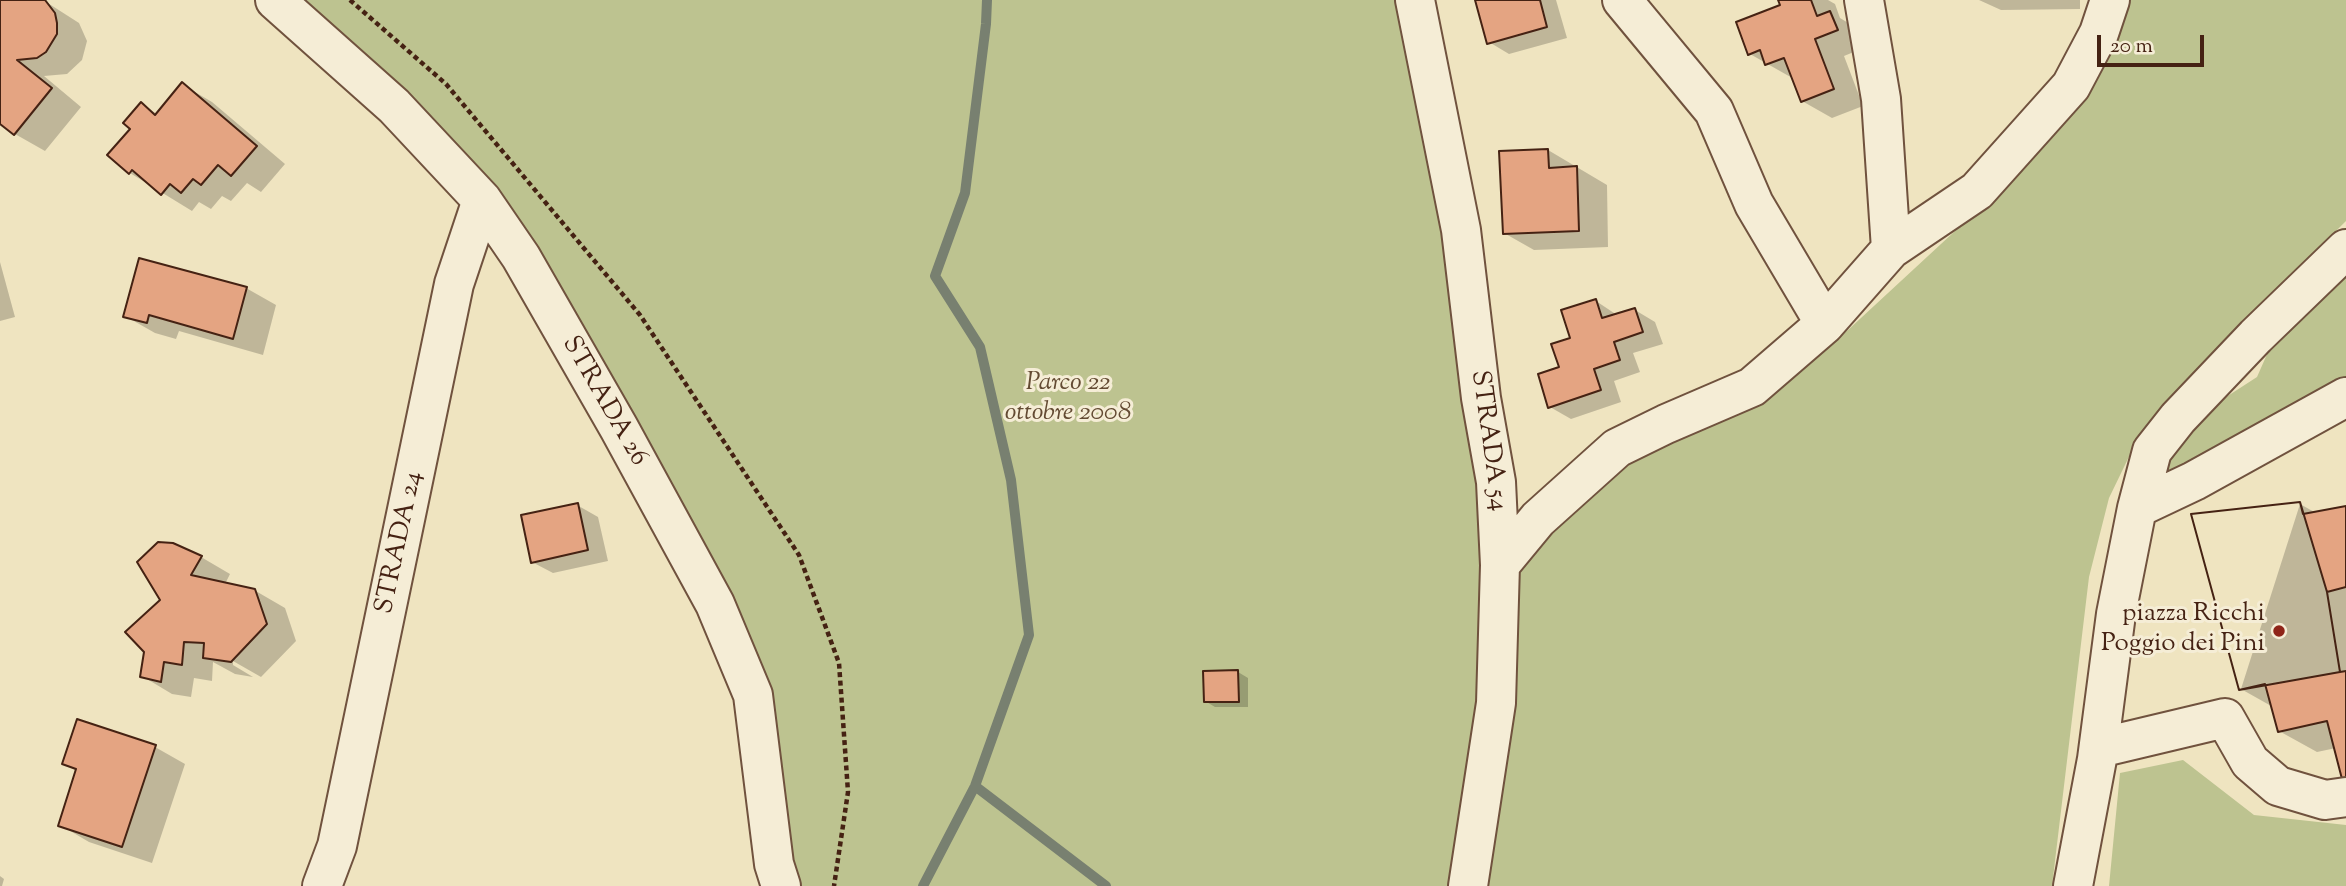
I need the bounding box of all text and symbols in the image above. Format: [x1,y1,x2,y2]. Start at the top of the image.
scale bar [2101,21,2208,65]
text: 20 m [2110,32,2153,62]
street label: STRADA 26 [553,332,653,472]
park label: Parco 22 ottobre 2008 [1005,369,1131,430]
street label: STRADA 54 [1462,369,1512,513]
street label: STRADA 24 [371,469,431,617]
place label: piazza Ricchi Poggio dei Pini [2101,600,2265,662]
marker: piazza Ricchi Poggio dei Pini [2271,623,2287,639]

